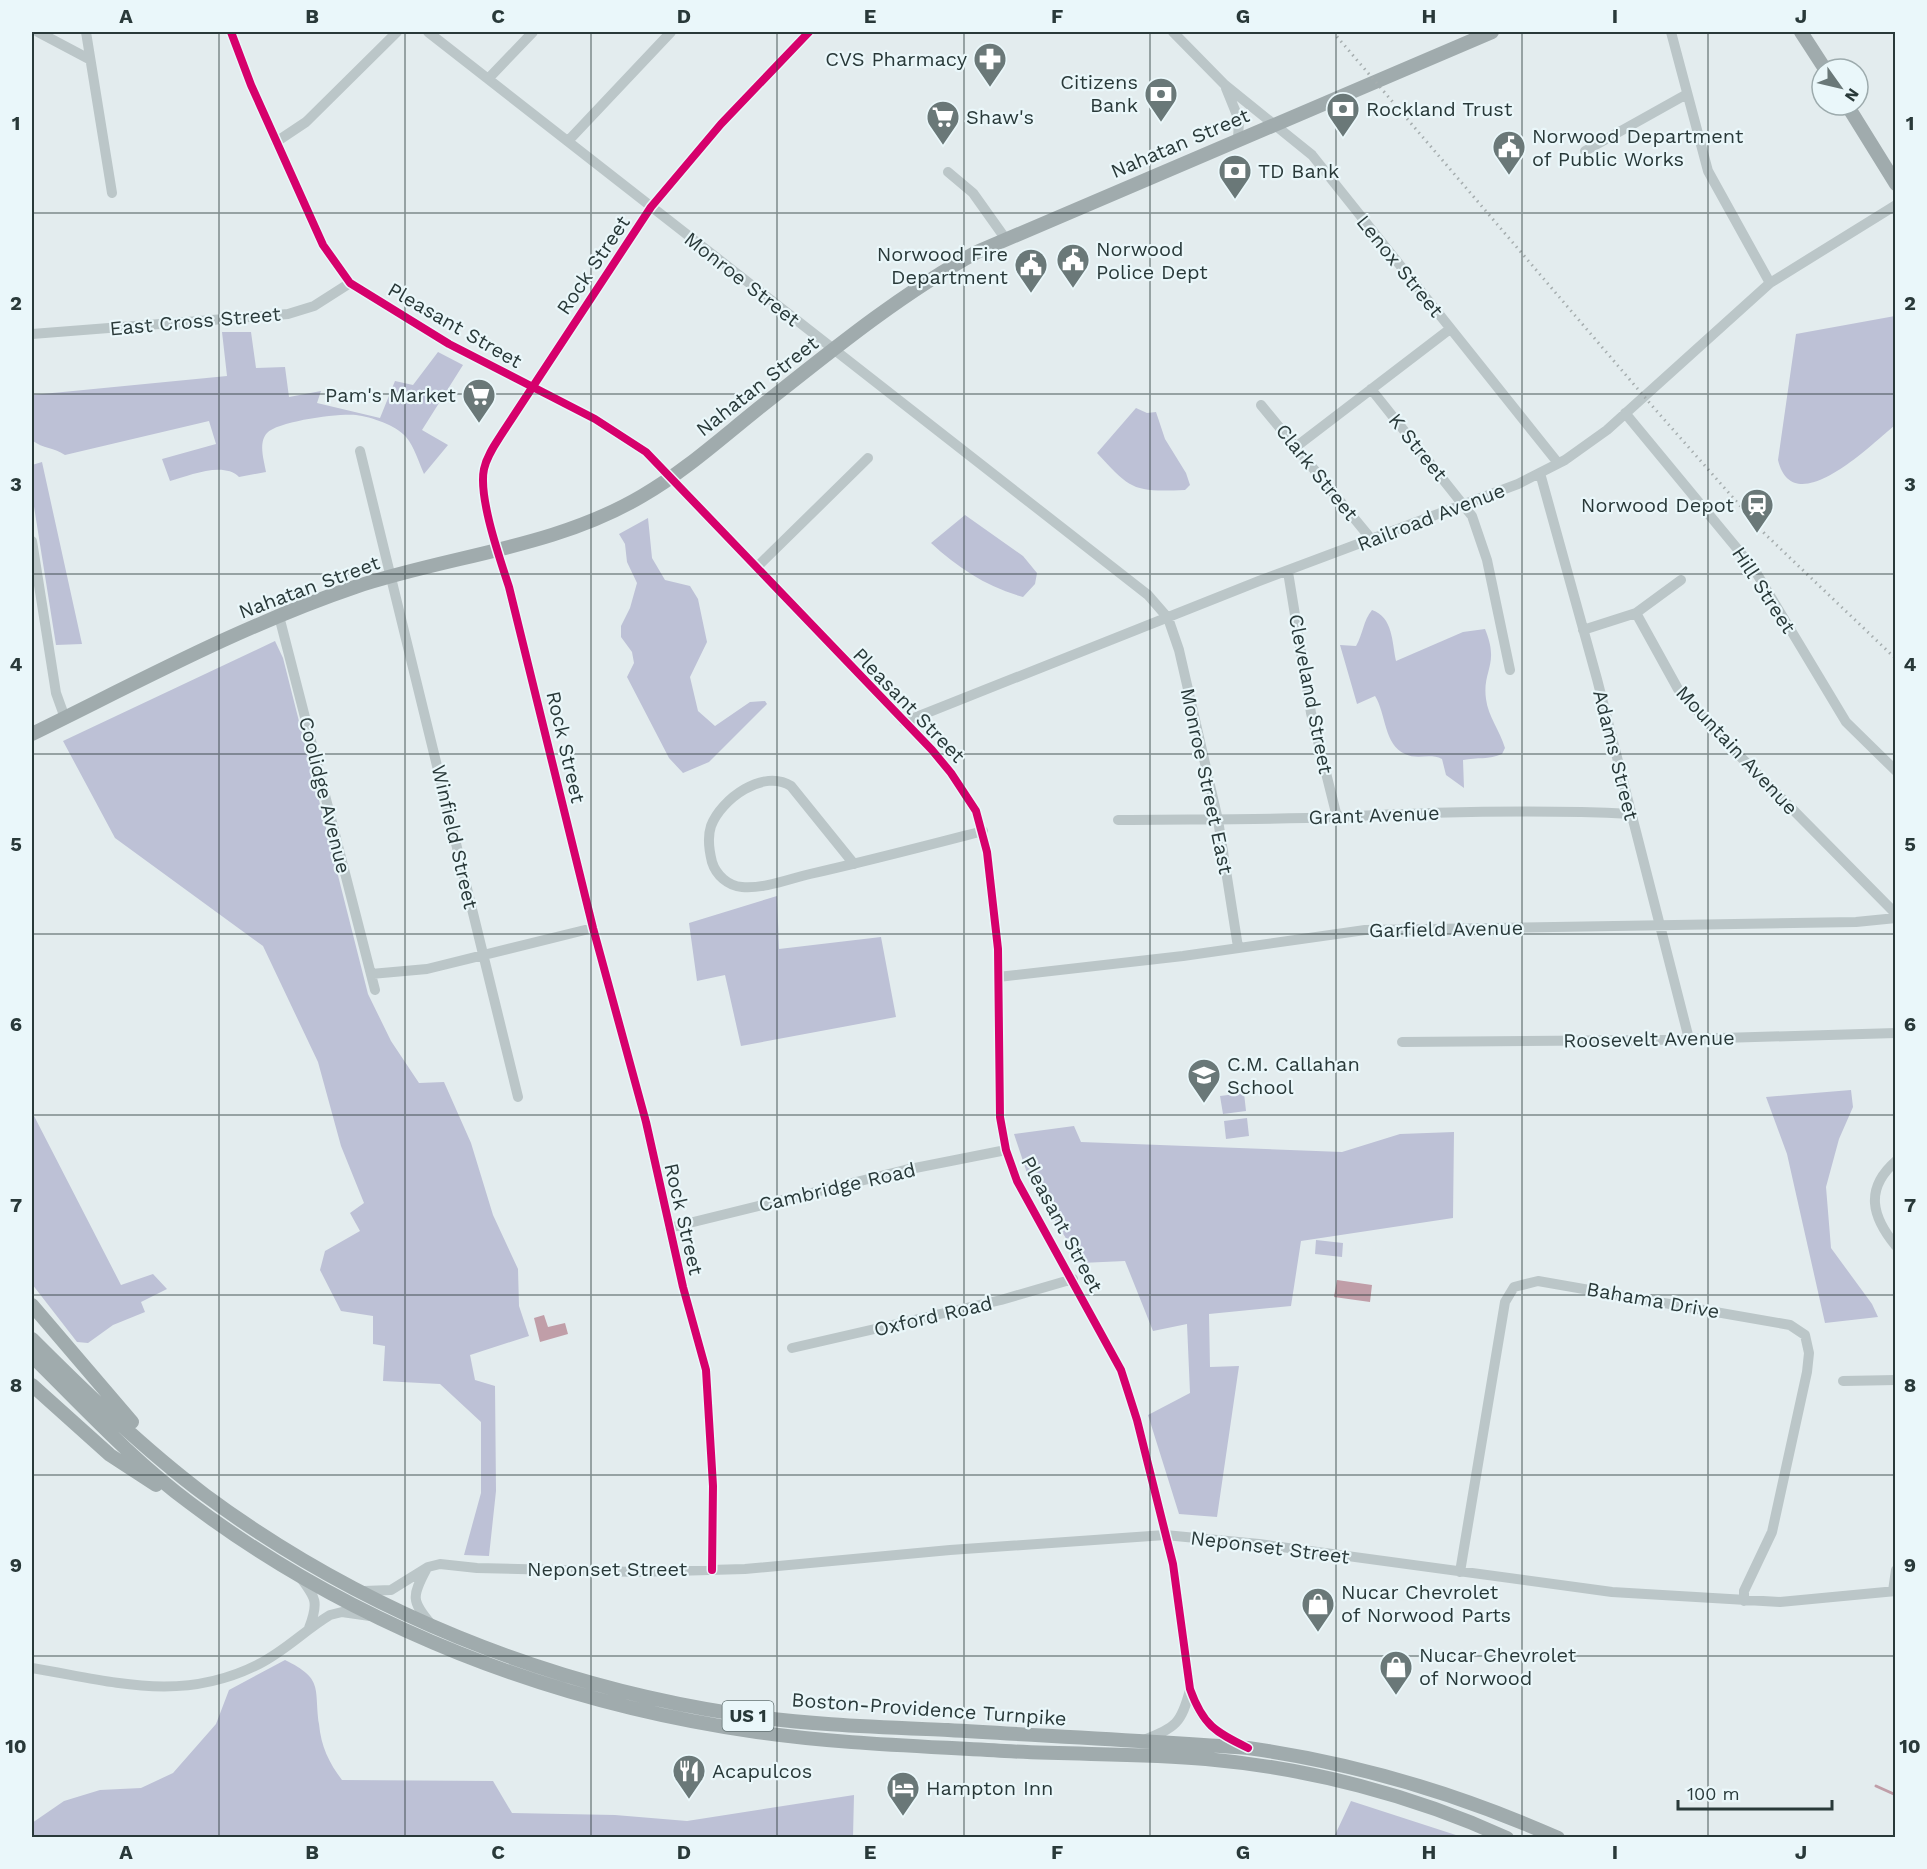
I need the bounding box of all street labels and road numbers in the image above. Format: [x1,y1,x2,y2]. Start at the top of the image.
street label: Nahatan Street [1107,103,1254,183]
street label: Rock Street [551,210,635,319]
street label: Lenox Street [1352,210,1449,322]
street label: Monroe Street [680,227,805,332]
street label: Pleasant Street [384,277,527,373]
street label: East Cross Street [109,302,282,340]
street label: Nahatan Street [691,331,823,441]
street label: K Street [1384,408,1453,486]
street label: Clark Street [1271,419,1364,526]
street label: Railroad Avenue [1354,478,1508,556]
street label: Hill Street [1727,542,1801,638]
street label: Nahatan Street [235,550,383,624]
street label: Cleveland Street [1284,612,1338,777]
street label: Pleasant Street [848,642,970,768]
street label: Mountain Avenue [1671,681,1803,819]
street label: Monroe Street East [1176,686,1239,877]
street label: Adams Street [1588,687,1644,823]
street label: Rock Street [541,689,591,806]
street label: Coolidge Avenue [294,714,356,876]
street label: Winfield Street [427,763,483,912]
street label: Grant Avenue [1308,801,1440,829]
street label: Garfield Avenue [1369,916,1523,942]
street label: Roosevelt Avenue [1563,1026,1735,1052]
street label: Pleasant Street [1016,1152,1108,1297]
street label: Cambridge Road [756,1157,918,1217]
street label: Rock Street [659,1161,709,1278]
street label: Bahama Drive [1585,1276,1721,1324]
street label: Oxford Road [871,1291,995,1341]
street label: Neponset Street [1189,1525,1352,1569]
street label: Neponset Street [527,1557,688,1581]
street label: Boston-Providence Turnpike [791,1687,1067,1731]
road number: US 1 [722,1701,774,1731]

